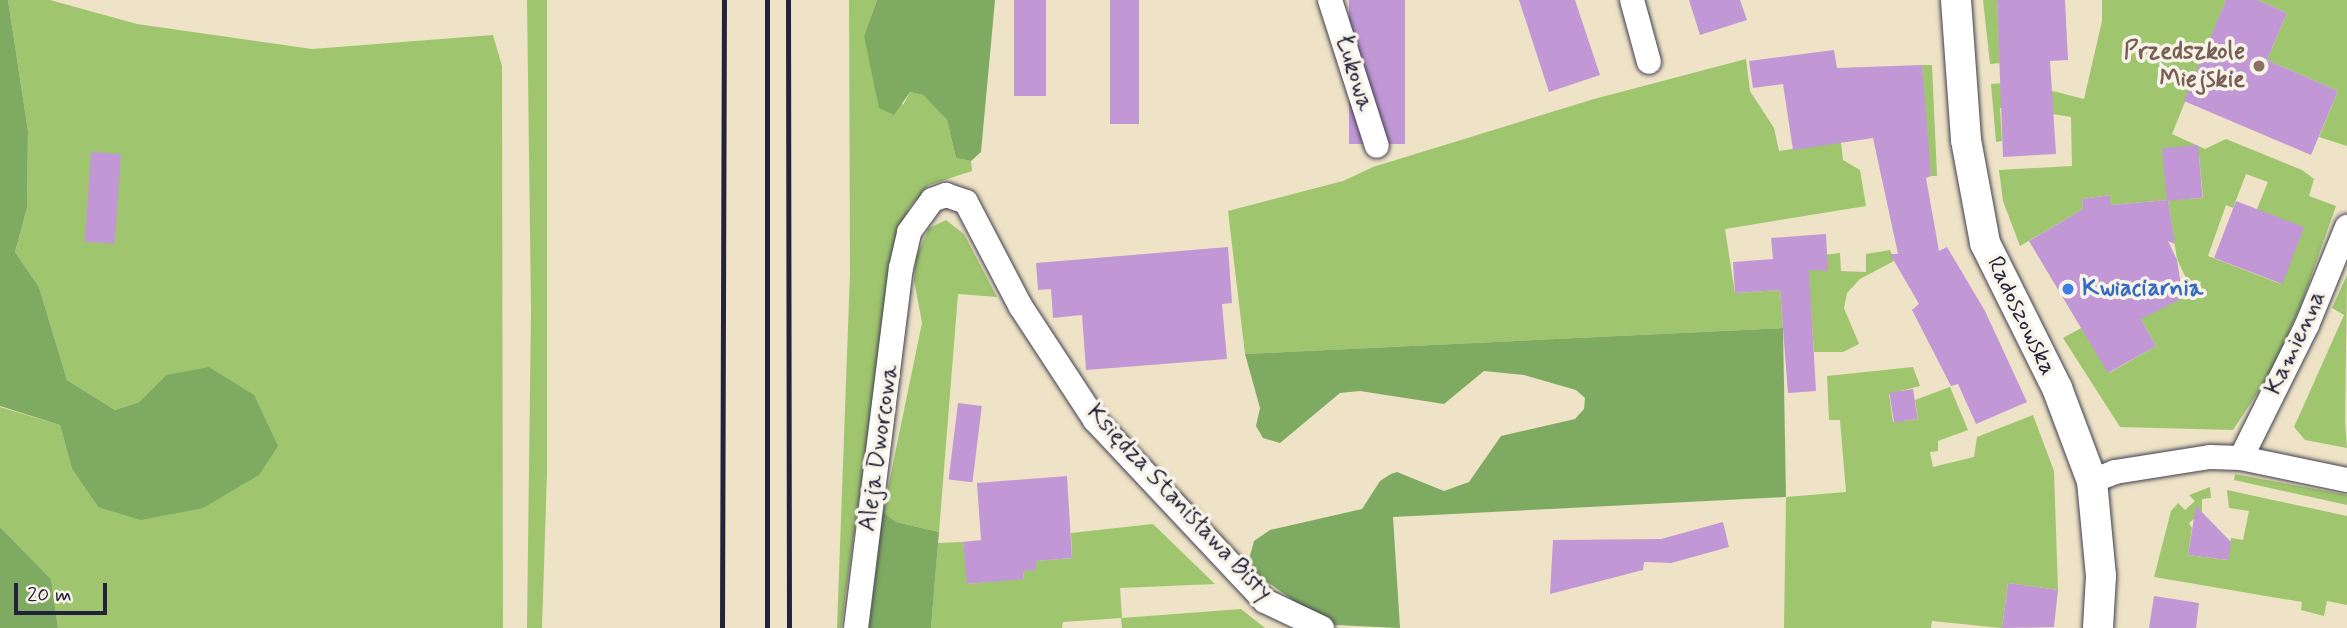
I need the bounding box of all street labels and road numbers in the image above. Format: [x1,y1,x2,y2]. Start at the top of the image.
street label: Łukowa [1328,31,1380,115]
street label: Radoszowska [1980,252,2062,380]
street label: Kamienna [2259,286,2333,400]
street label: Aleja Dworcowa [853,364,905,532]
street label: Księdza Stanisława Bisty [1080,398,1278,608]

